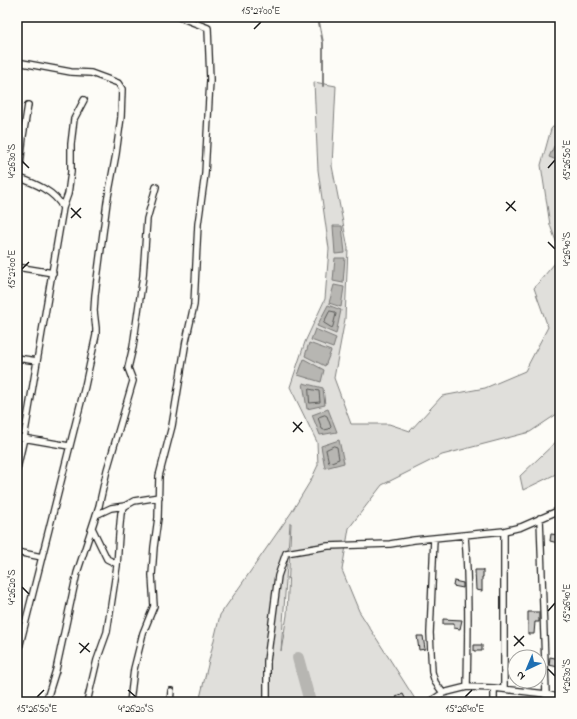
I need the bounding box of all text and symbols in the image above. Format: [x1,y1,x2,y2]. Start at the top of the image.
text: 15°27'00"E [242,4,280,19]
text: 15°26'50"E [560,140,575,180]
text: 4°26'30"S [5,143,20,178]
text: 4°26'40"S [560,231,575,266]
text: 15°27'00"E [5,250,20,288]
text: 4°26'20"S [5,569,20,605]
text: 15°26'40"E [560,584,575,622]
north arrow [507,649,547,689]
text: 4°26'30"S [560,658,575,693]
text: N [513,667,529,684]
text: 15°26'50"E [17,702,57,717]
text: 4°26'20"S [118,702,154,717]
text: 15°26'40"E [446,702,484,717]

